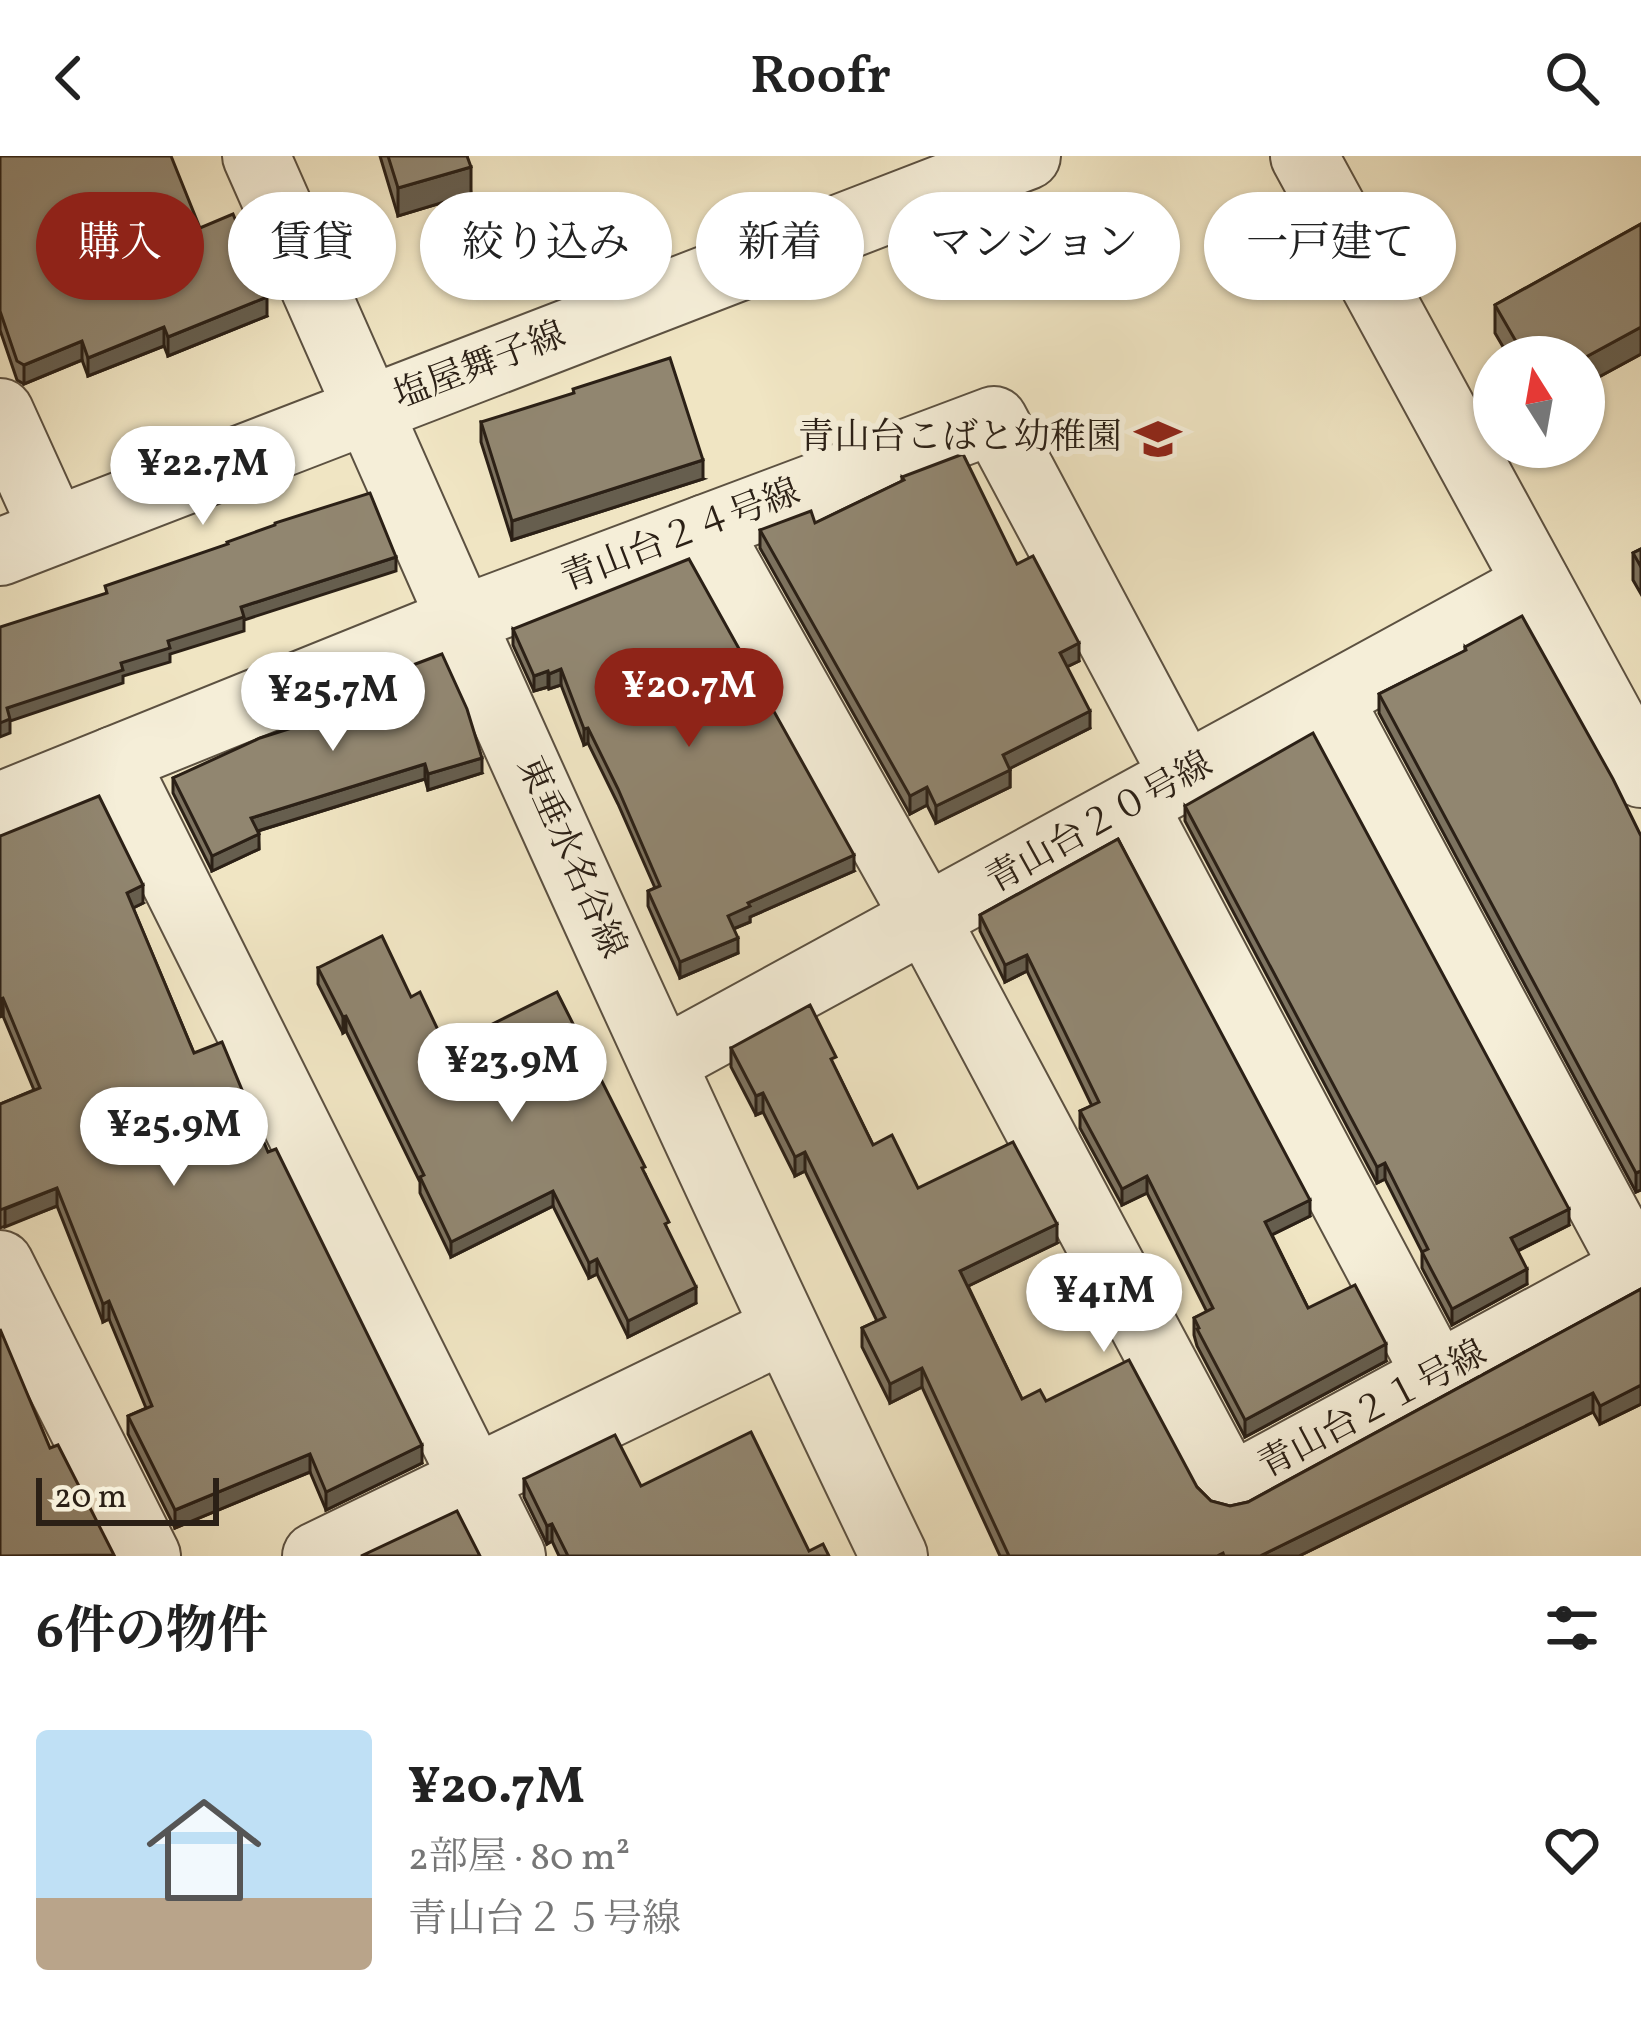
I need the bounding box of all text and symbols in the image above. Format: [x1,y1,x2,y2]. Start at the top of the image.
text: Roofr [750,41,891,116]
icon: back [36,45,102,111]
icon: search [1539,45,1605,111]
chip: 購入 [36,192,204,300]
chip: 賃貸 [228,192,396,300]
chip: 絞り込み [420,192,672,300]
chip: 新着 [696,192,864,300]
chip: マンション [888,192,1180,300]
chip: 一戸建て [1204,192,1456,300]
street label: 塩屋舞子線 [387,311,573,423]
north arrow [1473,336,1605,468]
map controls [1473,336,1605,468]
place label: 青山台こばと幼稚園 [798,414,1122,464]
school or university icon: 青山台こばと幼稚園 [1133,414,1183,464]
pin: ¥22.7M [105,426,301,528]
text: ¥22.7M [137,438,269,492]
street label: 青山台２４号線 [554,469,808,605]
pin: ¥20.7M [591,648,787,750]
pin: ¥25.7M [235,652,431,754]
text: ¥20.7M [622,660,756,714]
text: ¥25.7M [268,664,398,718]
street label: 青山台２０号線 [978,741,1222,907]
street label: 東垂水名谷線 [503,749,637,967]
pin: ¥23.9M [414,1023,610,1125]
text: ¥23.9M [445,1035,579,1089]
pin: ¥25.9M [76,1087,272,1189]
text: ¥25.9M [107,1099,241,1153]
pin: ¥41M [1033,1253,1175,1355]
text: ¥41M [1053,1265,1155,1319]
street label: 青山台２１号線 [1250,1330,1496,1492]
scale bar [36,1472,219,1525]
text: 20 m [54,1476,127,1522]
icon: filters [1539,1595,1605,1661]
text: 6件の物件 [36,1598,268,1669]
text: ¥20.7M [408,1753,585,1824]
icon: home [132,1778,276,1922]
icon: heart [1539,1817,1605,1883]
text: 2部屋 · 80 m² [408,1832,630,1886]
text: 青山台２５号線 [408,1894,681,1948]

